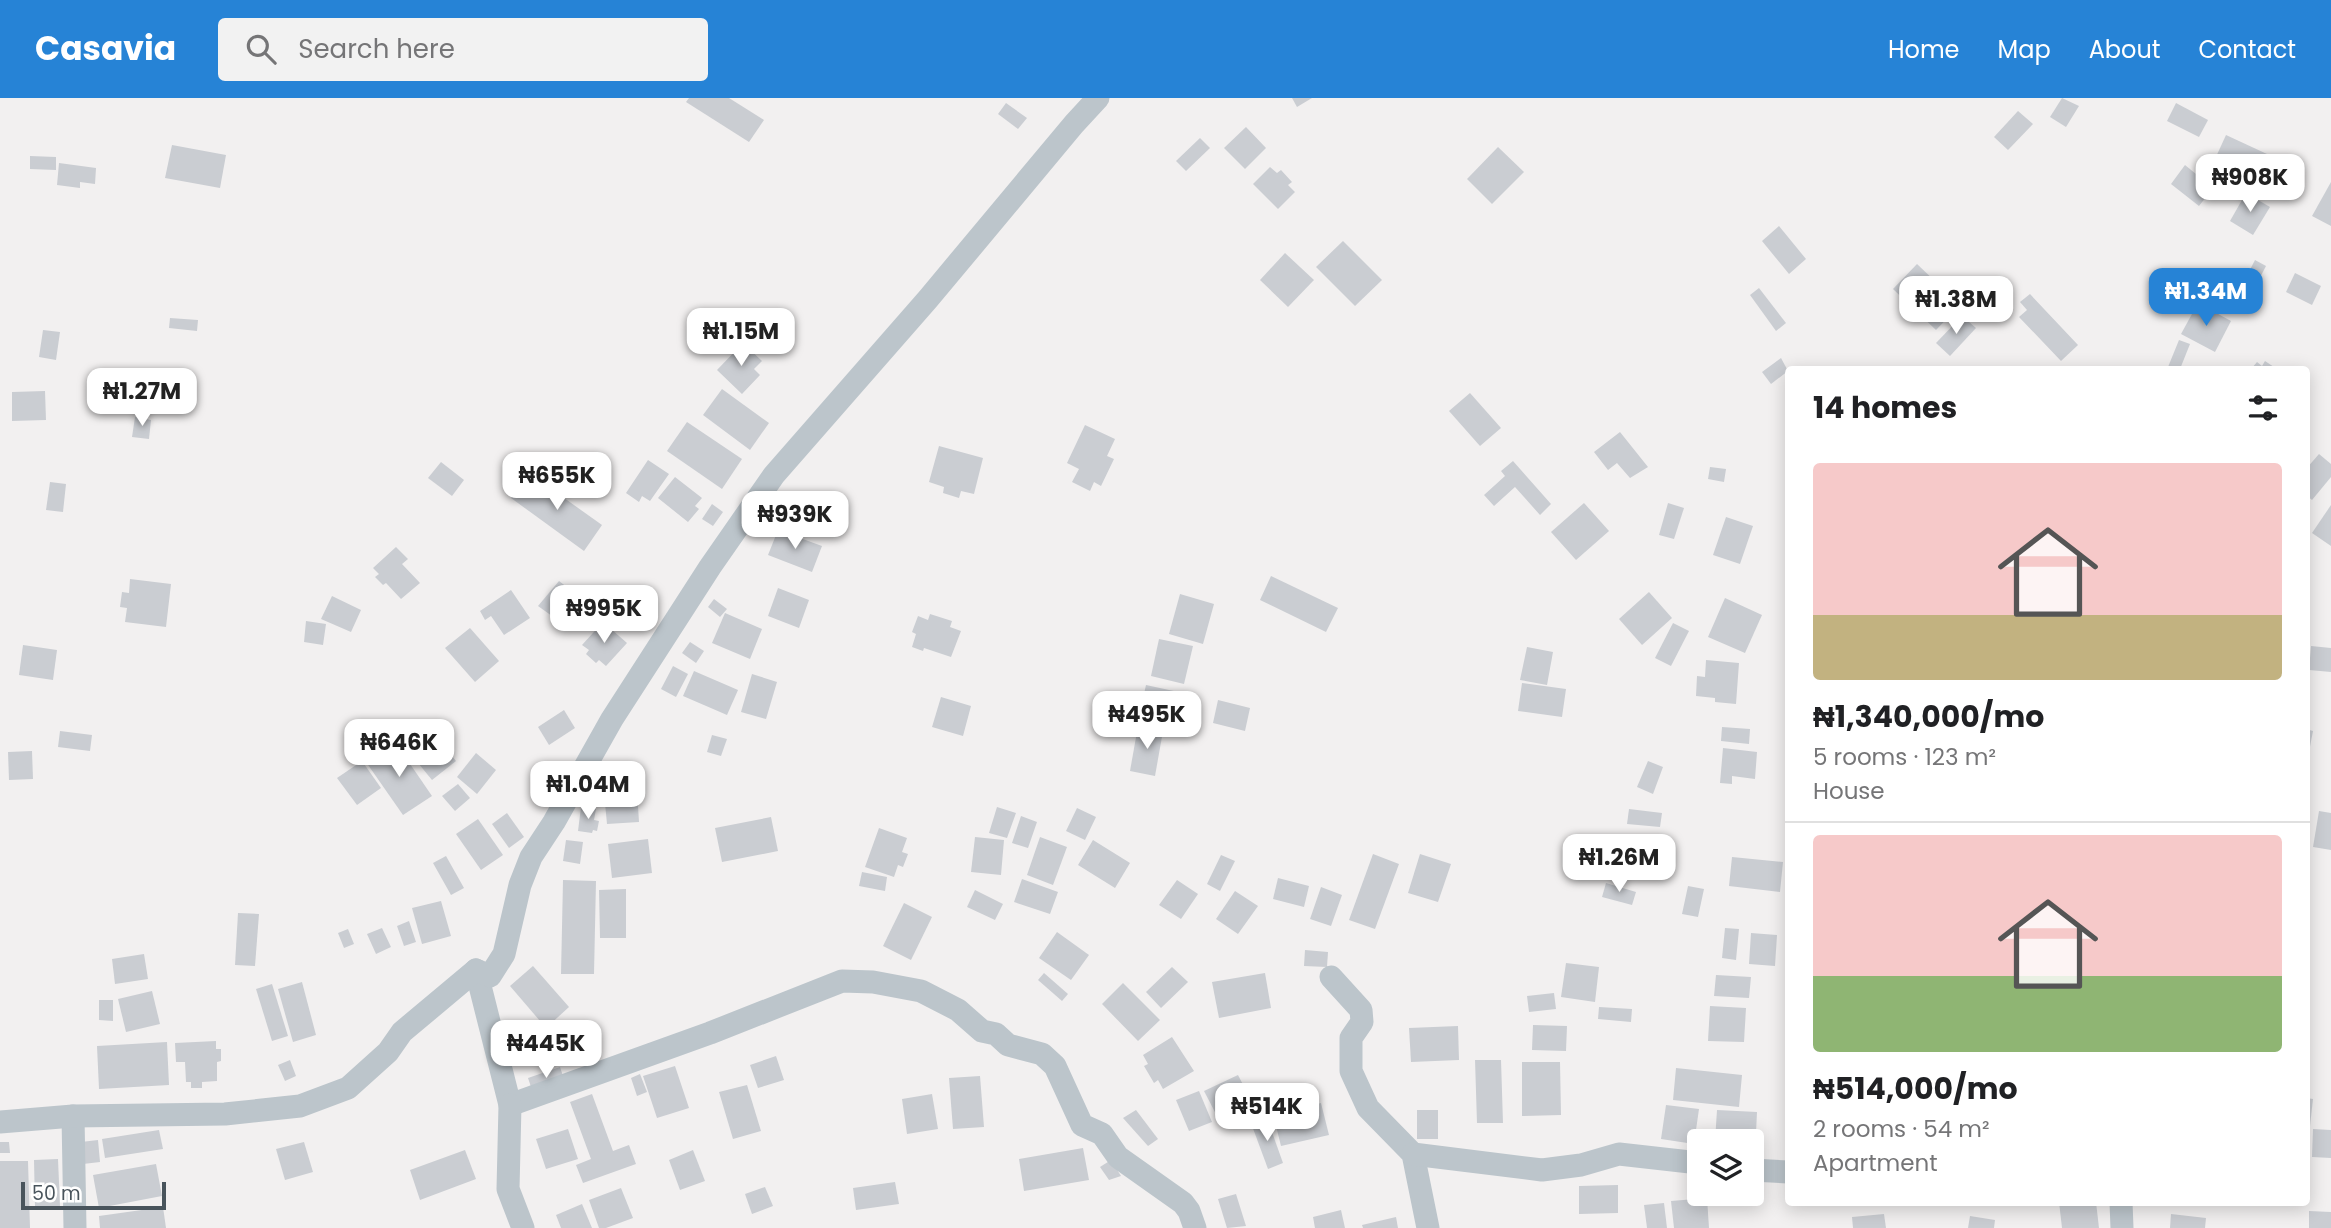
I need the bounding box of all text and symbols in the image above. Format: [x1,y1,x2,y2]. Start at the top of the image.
search box [218,18,708,81]
text: Casavia [35,25,176,72]
icon: search [242,30,280,68]
text: Search here [298,31,455,67]
text: Home [1888,33,1960,66]
text: Map [1998,33,2051,66]
text: About [2089,33,2160,66]
text: Contact [2198,33,2296,66]
pin: ₦908K [2201,155,2299,214]
text: ₦908K [2212,161,2288,193]
pin: ₦1.34M [2149,268,2263,328]
text: ₦1.34M [2165,275,2247,307]
pin: ₦1.38M [1899,276,2013,336]
text: ₦1.38M [1915,283,1997,315]
pin: ₦1.15M [684,308,798,368]
text: ₦1.15M [703,315,779,347]
pin: ₦1.27M [85,368,199,428]
text: ₦1.27M [103,375,181,407]
text: 14 homes [1813,386,1957,429]
icon: filters [2244,389,2282,427]
pin: ₦655K [508,452,606,512]
text: ₦655K [518,459,596,491]
pin: ₦939K [746,491,844,551]
text: ₦939K [758,498,832,530]
icon: home [1985,509,2111,635]
pin: ₦995K [555,586,653,645]
text: ₦995K [566,592,642,624]
pin: ₦495K [1098,692,1196,751]
text: ₦1,340,000/mo [1813,695,2044,738]
text: ₦495K [1108,698,1186,730]
pin: ₦646K [350,720,448,779]
text: ₦646K [360,726,438,758]
text: 5 rooms · 123 m² [1813,741,1996,773]
pin: ₦1.04M [531,762,645,821]
text: ₦1.04M [546,768,630,800]
text: House [1813,775,1885,807]
pin: ₦1.26M [1562,834,1676,894]
text: ₦1.26M [1579,841,1659,873]
icon: home [1985,881,2111,1007]
pin: ₦445K [497,1020,595,1080]
text: ₦445K [507,1027,585,1059]
text: ₦514,000/mo [1813,1067,2018,1110]
pin: ₦514K [1218,1084,1316,1143]
text: ₦514K [1231,1090,1303,1122]
text: 2 rooms · 54 m² [1813,1113,1990,1145]
map controls [1687,1129,1764,1206]
button: layers [1687,1129,1764,1206]
text: Apartment [1813,1147,1938,1179]
scale bar [21,1179,166,1211]
text: 50 m [32,1180,81,1207]

